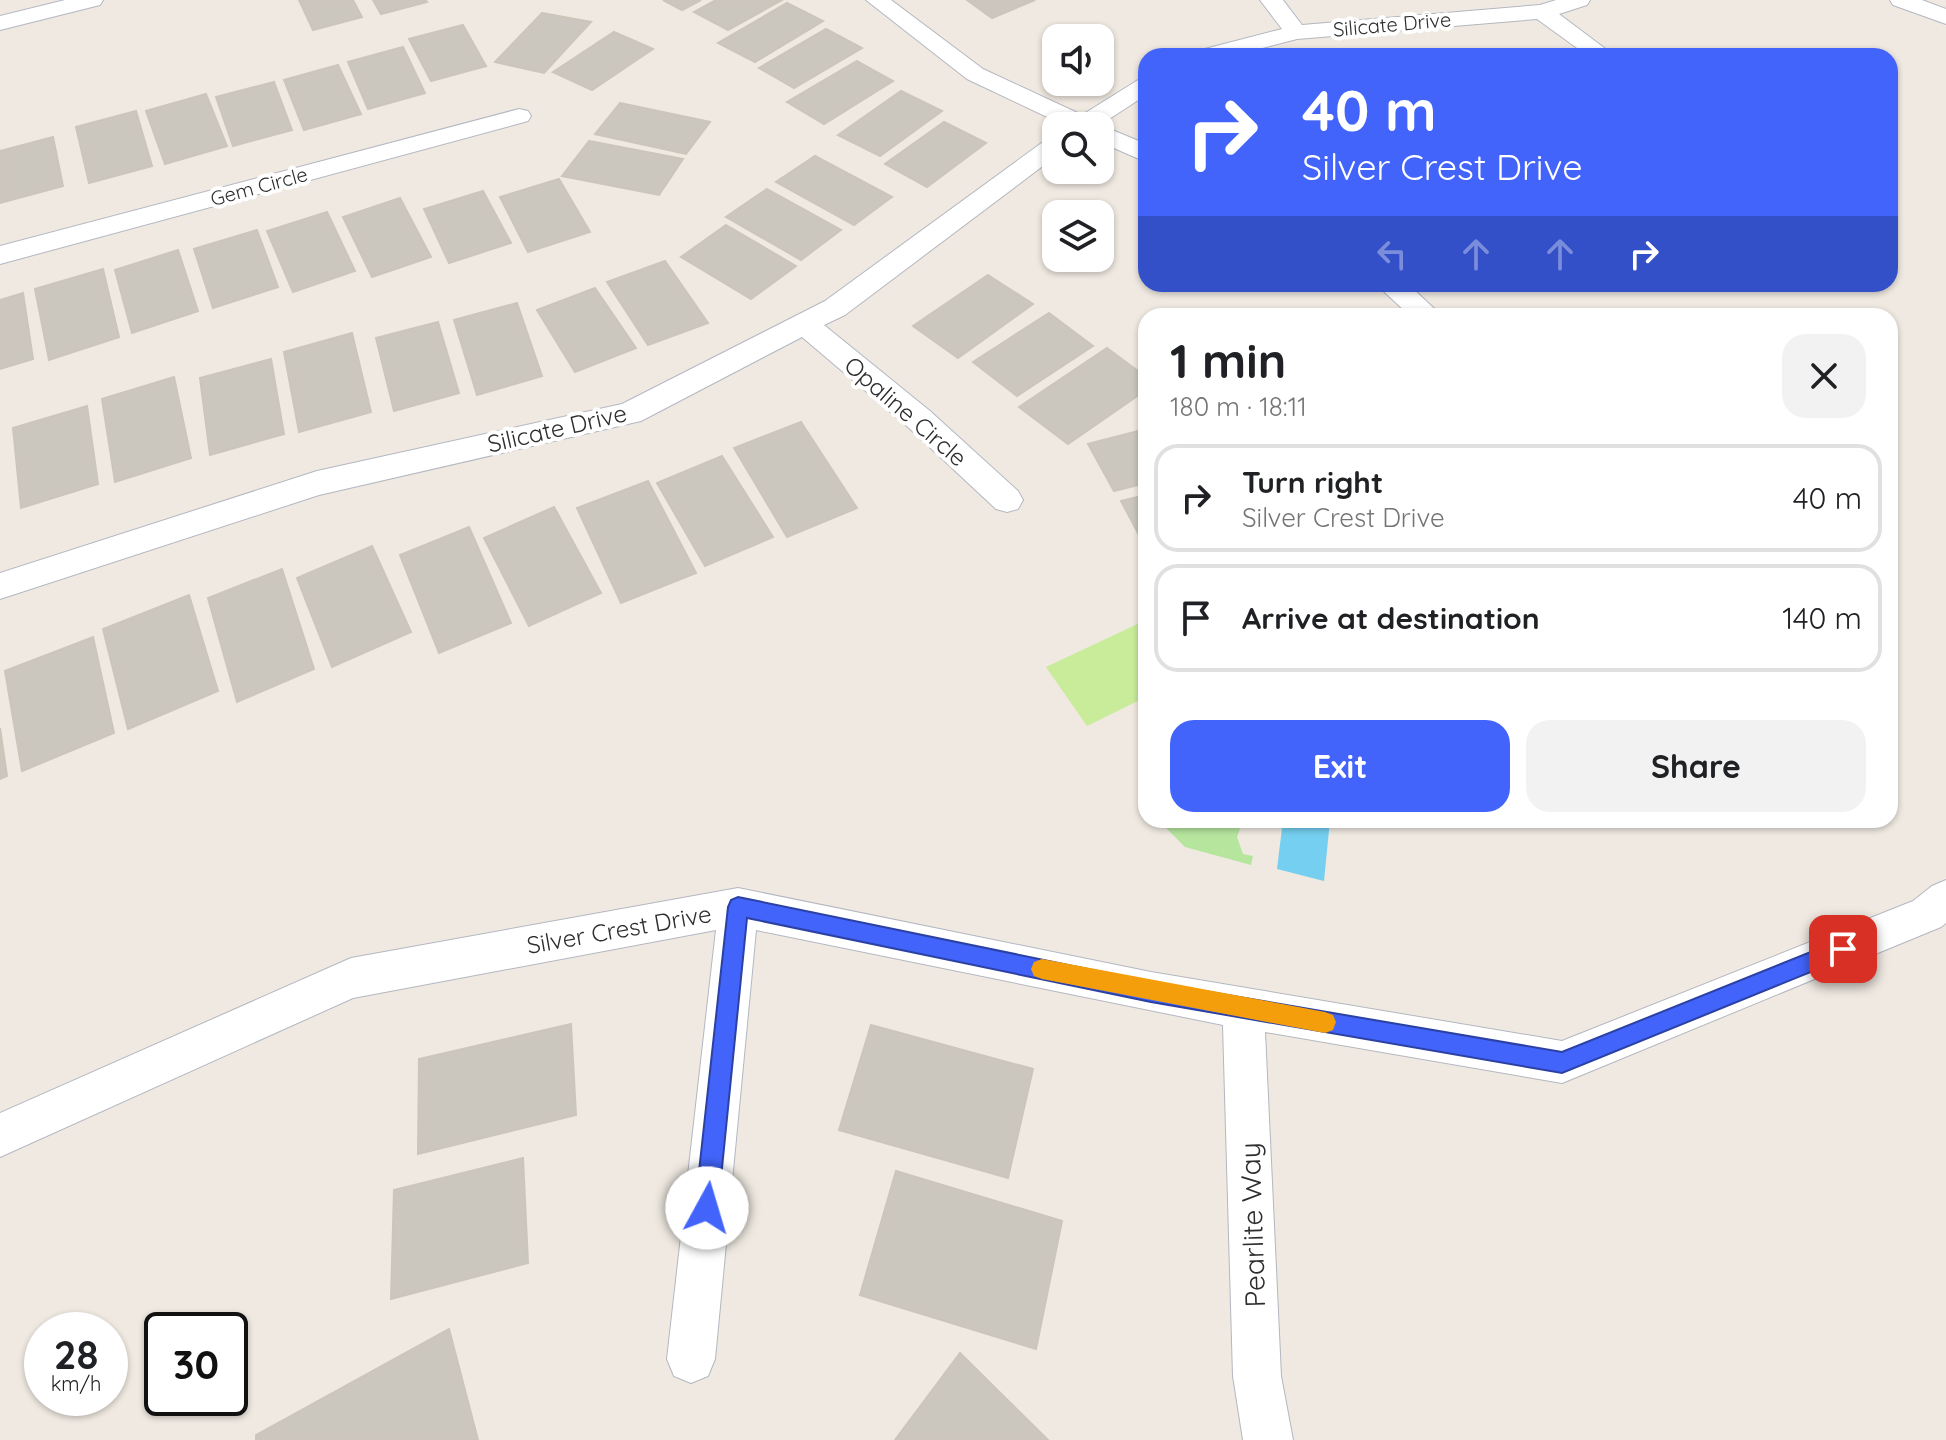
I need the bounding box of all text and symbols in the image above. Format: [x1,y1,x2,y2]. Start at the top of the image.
street label: Silicate Drive [1332,6,1452,42]
map controls [1042,24,1114,272]
button: sound [1042,24,1114,96]
text: 40 m [1302,75,1437,145]
icon: right [1170,80,1274,184]
button: search [1042,112,1114,184]
text: Silver Crest Drive [1302,144,1583,189]
street label: Gem Circle [208,161,310,211]
button: layers [1042,200,1114,272]
icon: left [1370,232,1414,276]
icon: ahead [1454,232,1498,276]
icon: ahead [1538,232,1582,276]
icon: right [1622,232,1666,276]
text: 1 min [1170,330,1286,390]
button: close [1782,334,1866,418]
street label: Opaline Circle [838,350,974,472]
text: 180 m · 18:11 [1170,390,1307,423]
street label: Silicate Drive [484,397,630,459]
text: Turn right [1242,463,1383,501]
icon: right [1174,476,1218,520]
text: 40 m [1793,479,1862,517]
text: Silver Crest Drive [1242,501,1445,534]
icon: arrive [1174,596,1218,640]
text: Arrive at destination [1242,599,1540,637]
text: 140 m [1782,599,1862,637]
button: Exit [1170,720,1510,812]
button: Share [1526,720,1866,812]
street label: Silver Crest Drive [524,898,714,960]
pin [1809,915,1877,983]
icon: arrive [1821,927,1865,971]
street label: Pearlite Way [1232,1142,1272,1308]
position arrow [665,1166,749,1250]
speed limit sign: 30 [144,1312,248,1416]
text: 28 [54,1329,98,1379]
text: km/h [51,1371,101,1396]

